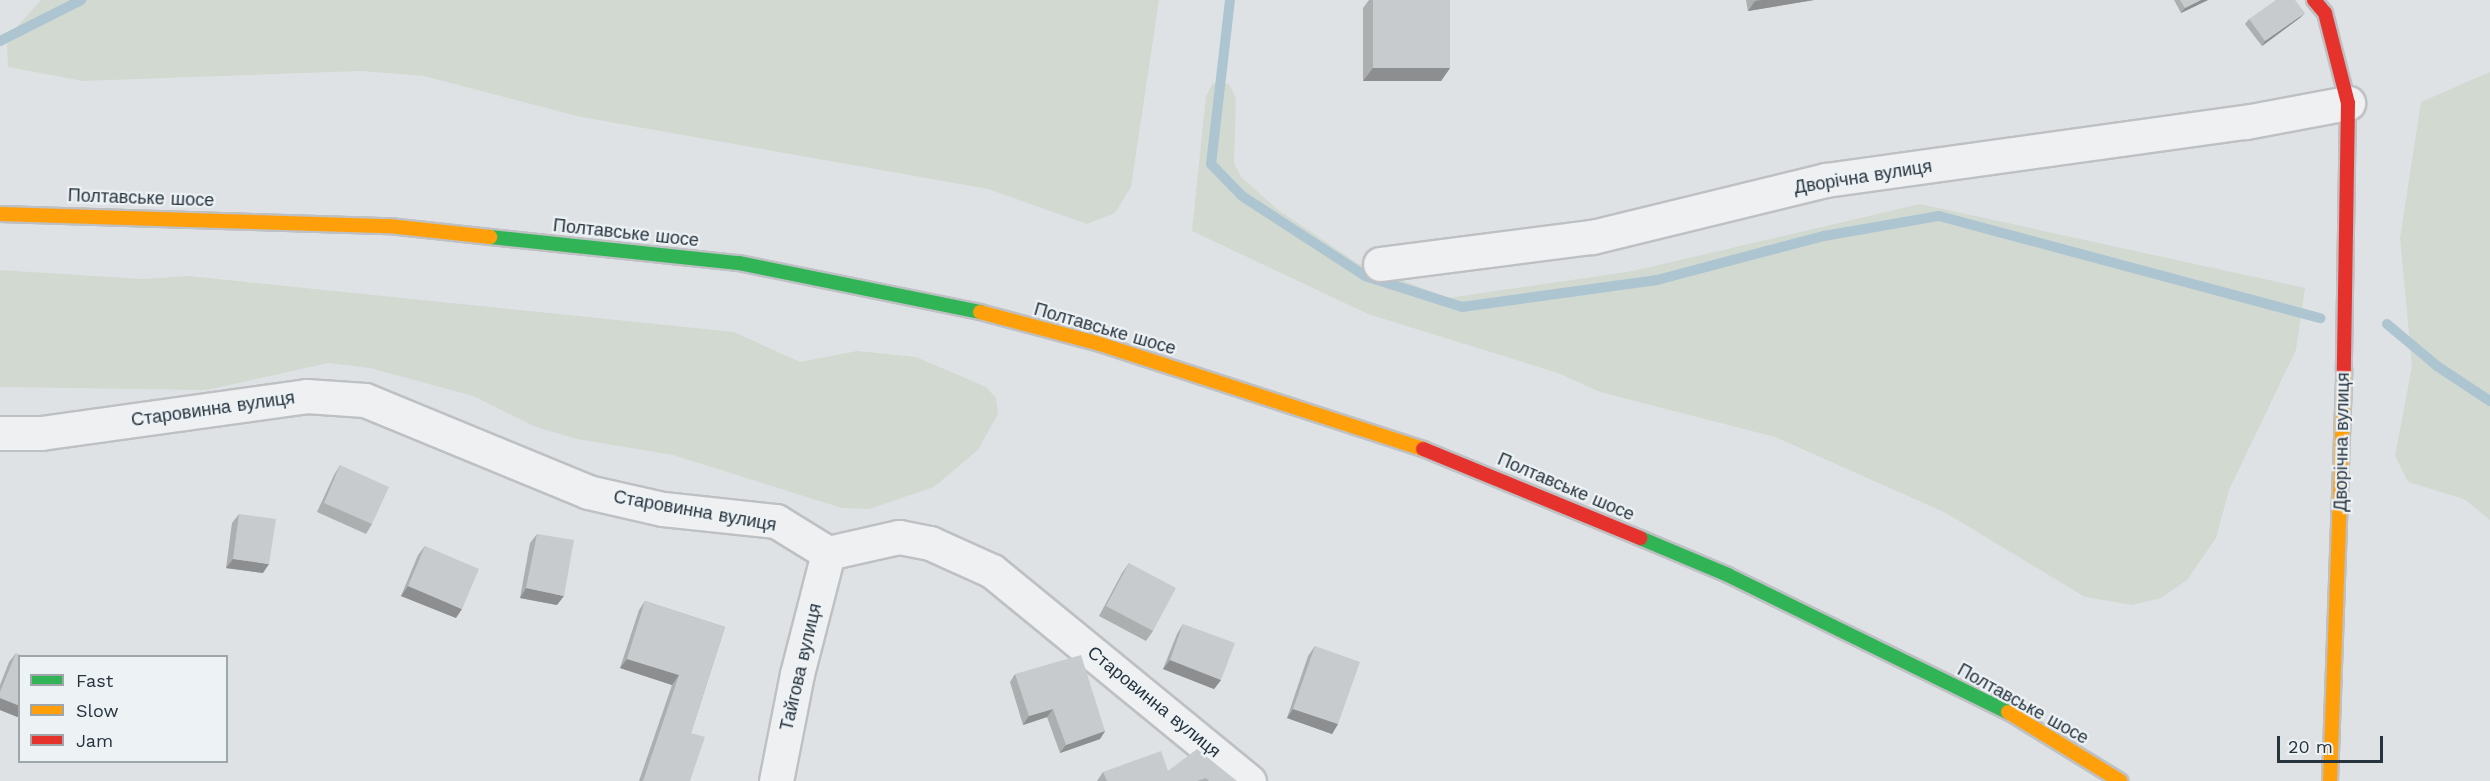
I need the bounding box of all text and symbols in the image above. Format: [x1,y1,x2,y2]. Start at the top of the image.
street label: Дворічна вулиця [1792,155,1934,199]
street label: Полтавське шосе [67,185,215,211]
street label: Полтавське шосе [552,215,700,251]
street label: Полтавське шосе [1032,298,1178,360]
street label: Дворічна вулиця [2330,372,2354,512]
street label: Старовинна вулиця [130,387,296,431]
street label: Полтавське шосе [1494,448,1638,526]
street label: Старовинна вулиця [612,486,778,536]
street label: Тайгова вулиця [776,601,826,733]
street label: Старовинна вулиця [1083,642,1225,762]
legend [18,655,228,763]
street label: Полтавське шосе [1954,659,2092,749]
text: Fast [76,670,113,691]
text: Slow [76,700,119,721]
scale bar [2280,724,2386,762]
text: Jam [76,730,113,751]
text: 20 m [2288,736,2333,757]

